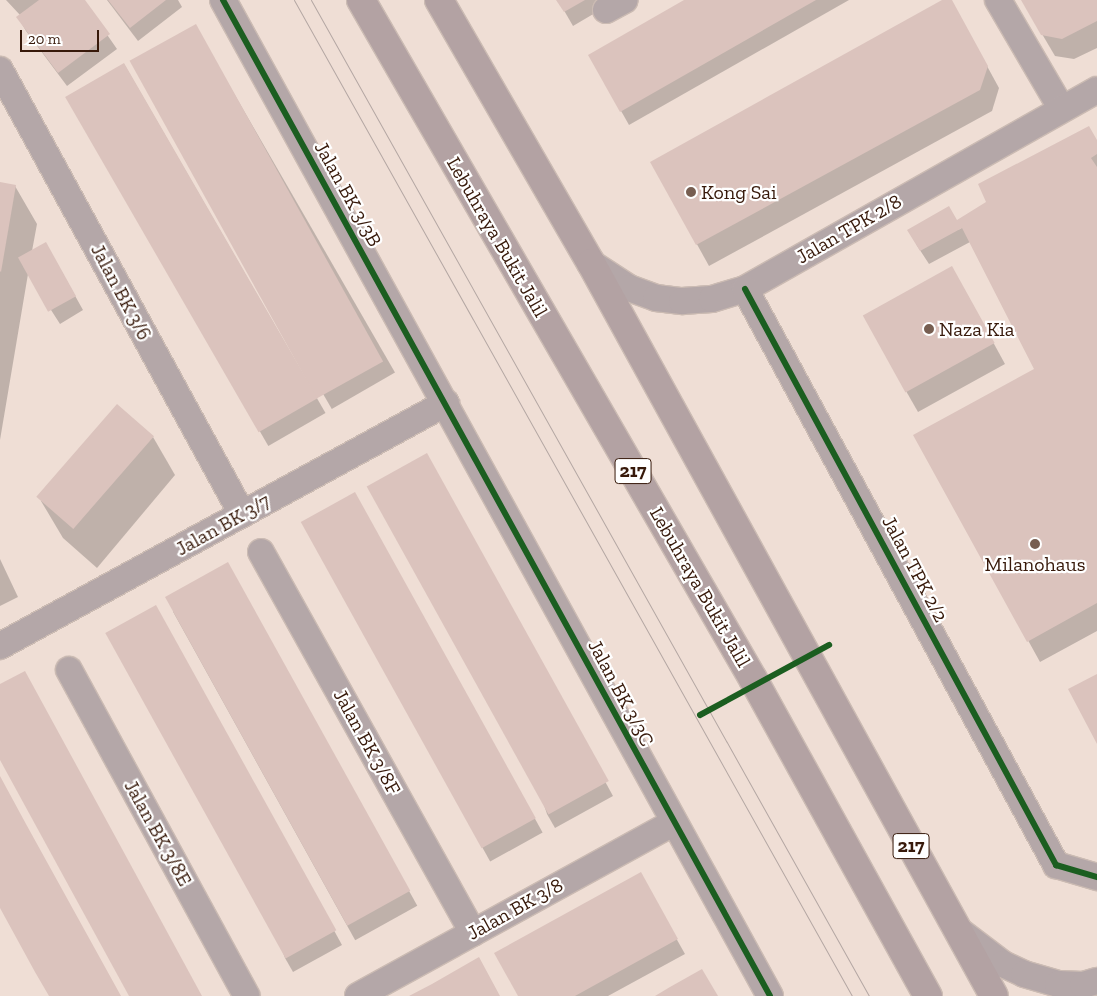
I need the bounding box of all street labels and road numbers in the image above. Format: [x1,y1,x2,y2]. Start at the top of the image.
street label: Jalan BK 3/3B [309,137,387,251]
street label: Lebuhraya Bukit Jalil [441,153,553,321]
street label: Jalan TPK 2/8 [792,189,906,269]
street label: Jalan BK 3/6 [86,240,156,344]
road number: 217 [614,454,652,488]
street label: Jalan BK 3/7 [171,489,275,561]
street label: Lebuhraya Bukit Jalil [644,503,756,671]
street label: Jalan TPK 2/2 [877,511,953,627]
street label: Jalan BK 3/3C [583,635,659,751]
street label: Jalan BK 3/8F [328,685,406,799]
street label: Jalan BK 3/8E [119,776,197,890]
road number: 217 [892,829,930,862]
street label: Jalan BK 3/8 [463,873,567,945]

